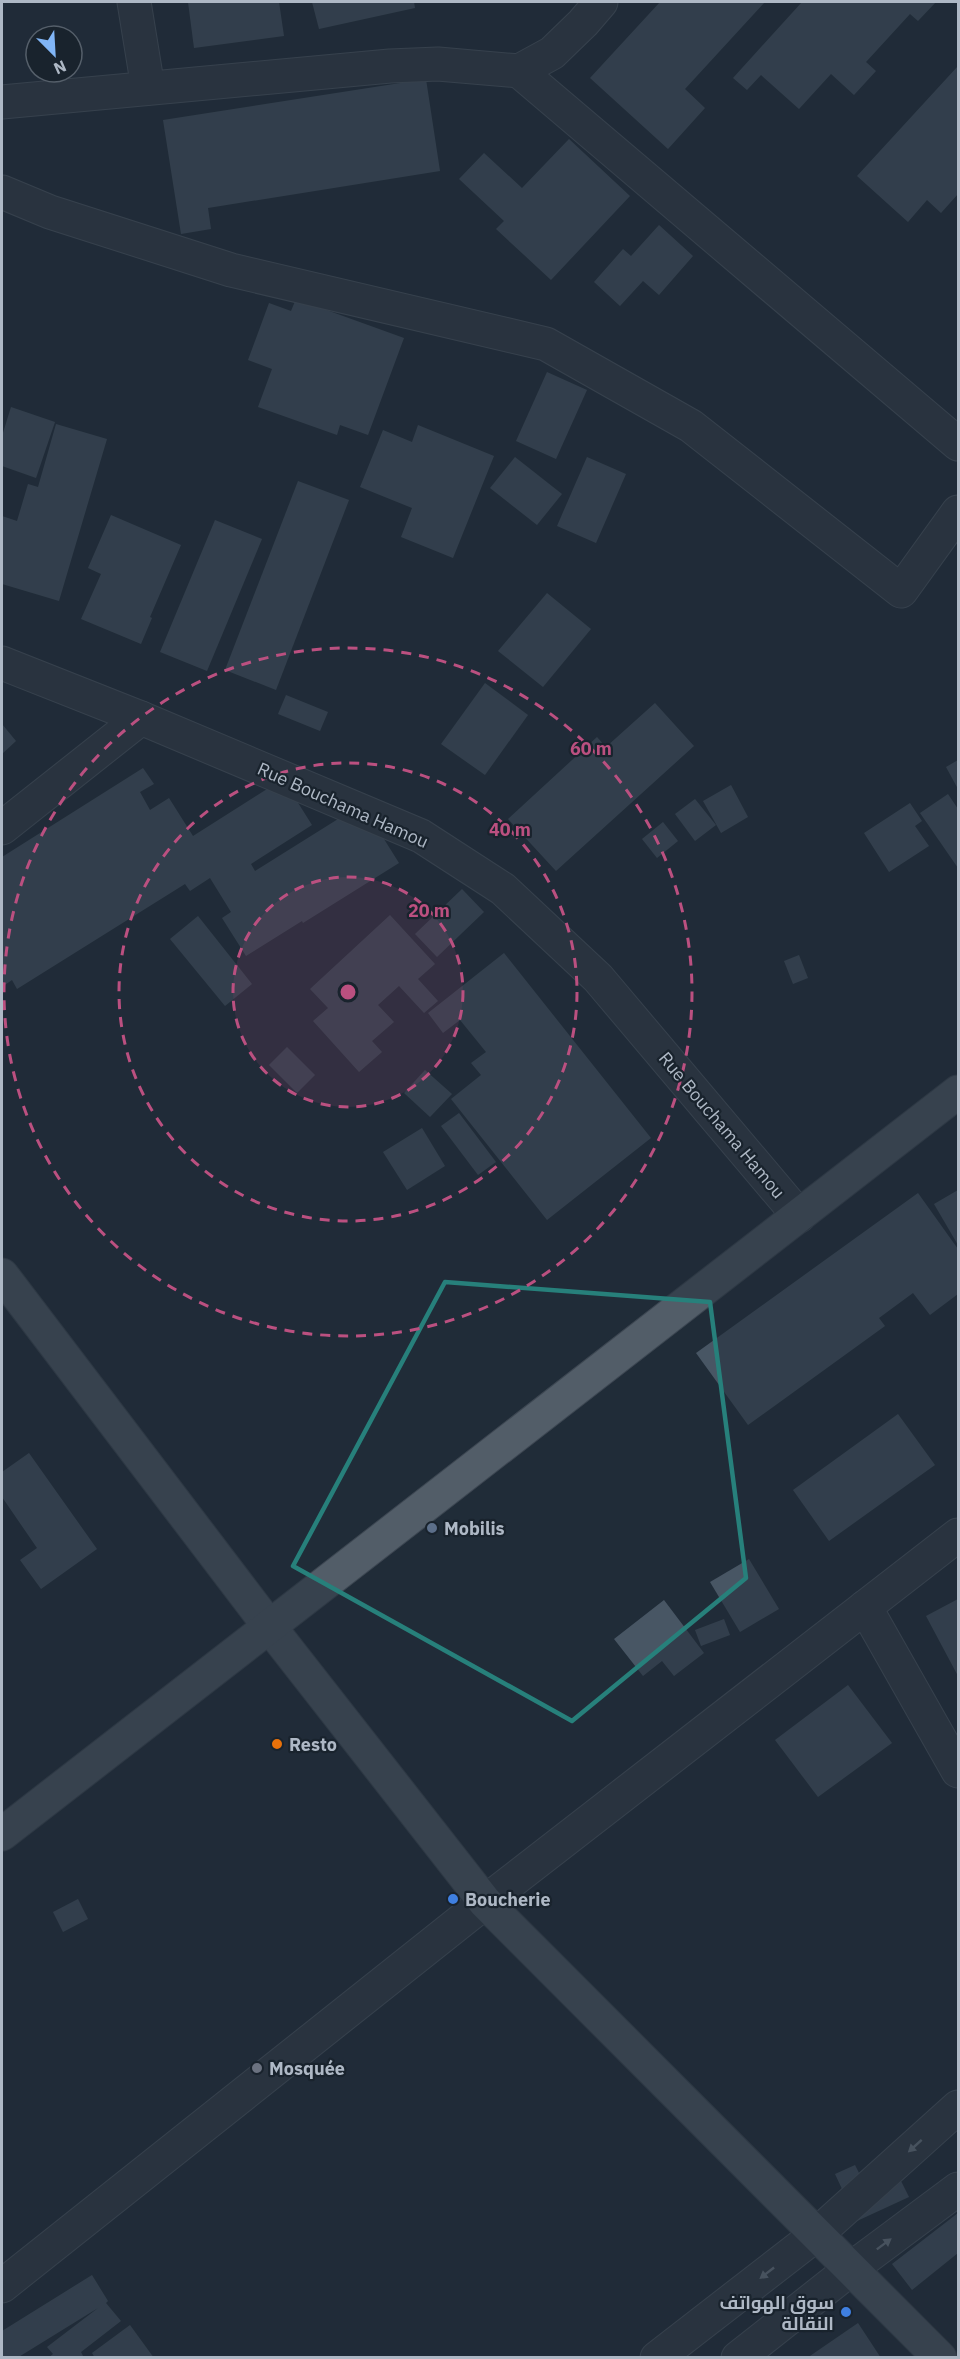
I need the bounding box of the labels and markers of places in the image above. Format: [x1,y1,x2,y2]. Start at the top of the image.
centre of rings [338,982,358,1002]
place label: Mobilis [444,1517,505,1540]
marker: Mobilis [425,1521,439,1535]
place label: Resto [289,1733,337,1756]
marker: Resto [270,1737,284,1751]
place label: Boucherie [465,1888,551,1911]
marker: Boucherie [446,1892,460,1906]
place label: Mosquée [269,2057,345,2080]
marker: Mosquée [250,2061,264,2075]
place label: سوق الهواتف النقالة [719,2291,834,2335]
marker: سوق الهواتف النقالة [839,2305,853,2319]

